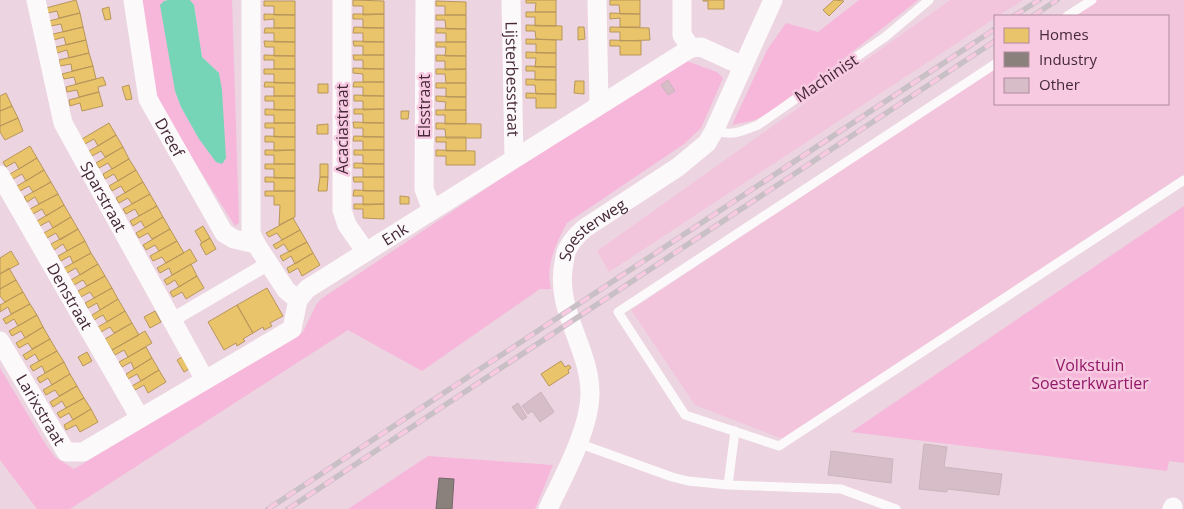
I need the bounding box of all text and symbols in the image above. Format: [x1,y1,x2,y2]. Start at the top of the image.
legend [994,15,1169,105]
street label: Lijsterbesstraat [500,21,525,137]
text: Homes [1039,24,1089,44]
street label: Machinist [790,49,862,107]
text: Industry [1039,49,1097,69]
street label: Elsstraat [413,74,435,138]
text: Other [1039,74,1080,94]
street label: Acaciastraat [331,83,353,174]
street label: Dreef [150,114,190,162]
street label: Sparstraat [75,157,132,236]
street label: Soesterweg [553,193,630,263]
street label: Enk [377,217,413,250]
street label: Denstraat [42,259,98,334]
park label: Volkstuin Soesterkwartier [1031,354,1149,394]
street label: Larixstraat [11,370,71,450]

